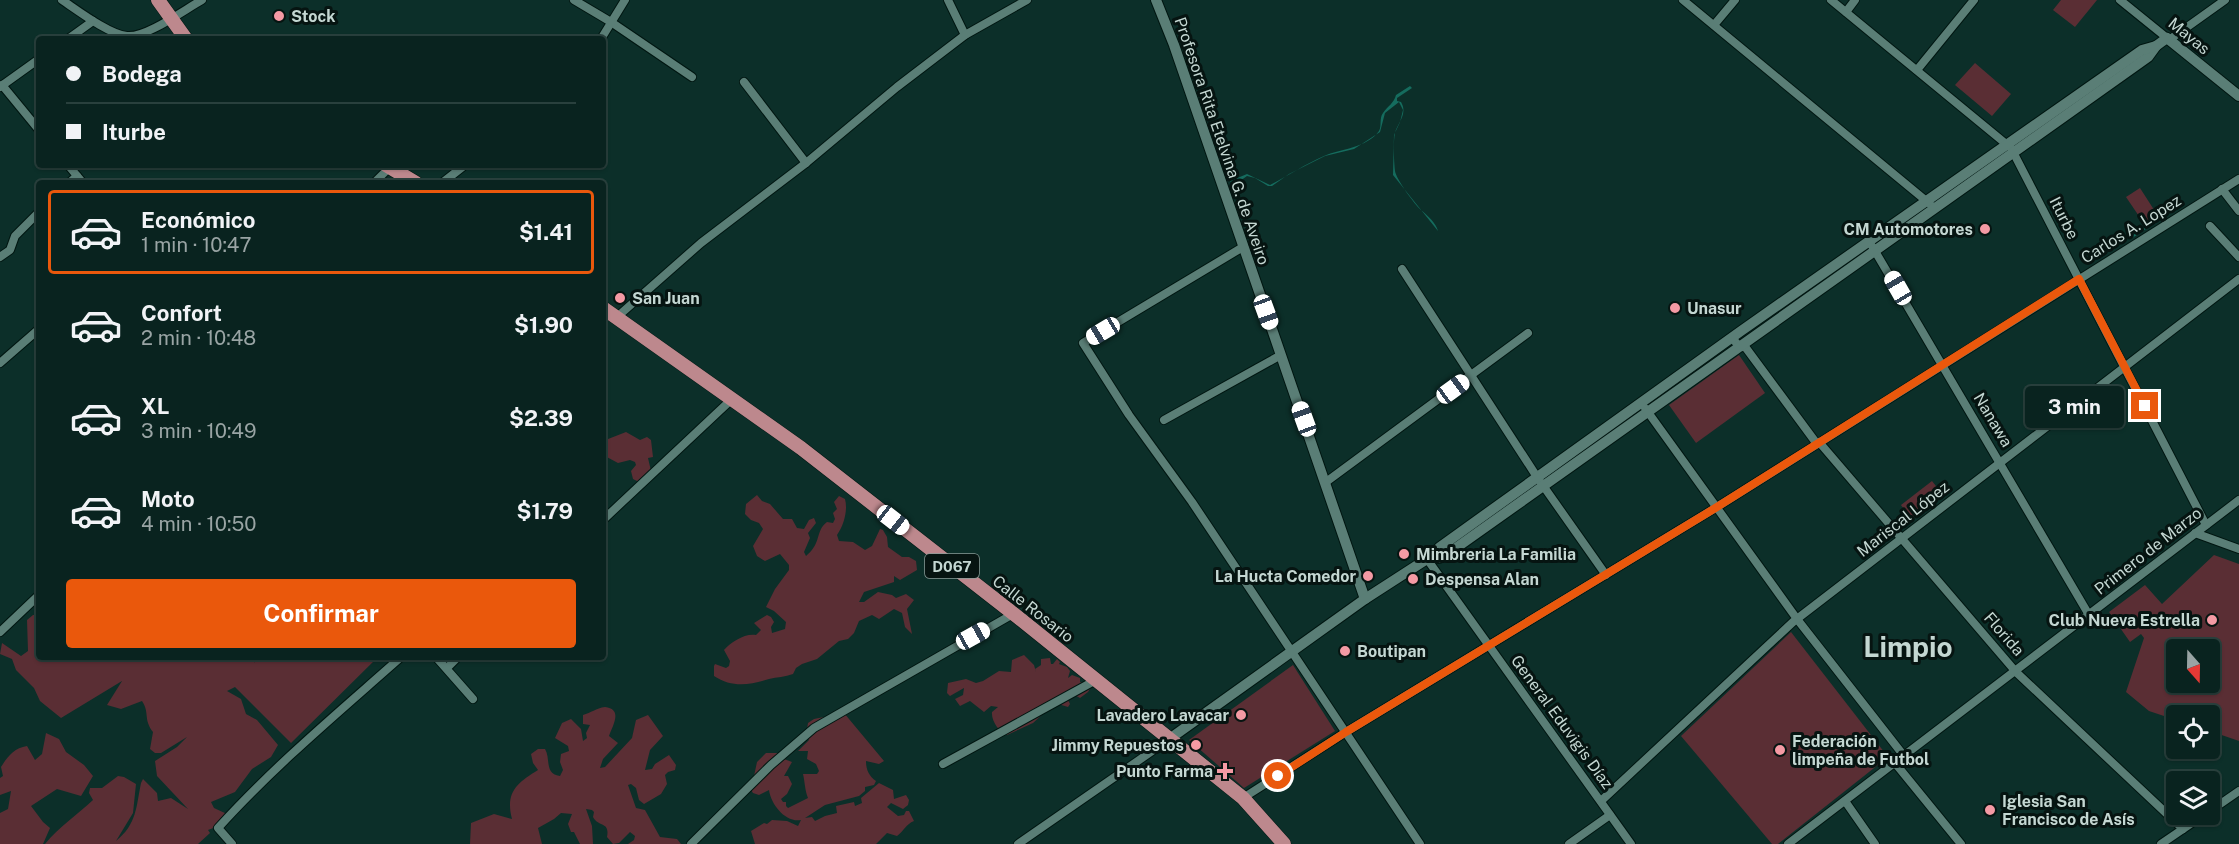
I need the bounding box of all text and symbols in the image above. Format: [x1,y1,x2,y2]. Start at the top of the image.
place label: Stock [291,7,335,26]
marker: Stock [272,9,286,23]
street label: Mayas [2164,14,2214,58]
street label: Profesora Rita Etelvina G. de Aveiro [1171,15,1273,267]
text: Bodega [102,61,182,87]
text: Iturbe [102,119,166,145]
street label: Carlos A. Lopez [2078,191,2185,267]
street label: Iturbe [2045,194,2083,242]
icon: car [69,205,123,259]
text: Económico [141,207,256,233]
text: $1.41 [519,219,573,245]
place label: CM Automotores [1844,220,1973,239]
marker: CM Automotores [1978,222,1992,236]
text: 1 min · 10:47 [141,233,251,257]
car [1881,268,1915,308]
place label: San Juan [632,289,700,308]
marker: San Juan [613,291,627,305]
car [1251,292,1281,332]
icon: car [69,298,123,352]
place label: Unasur [1687,299,1742,318]
text: Confort [141,300,222,326]
marker: Unasur [1668,301,1682,315]
text: $1.90 [514,312,573,338]
car [1083,314,1123,348]
text: 2 min · 10:48 [141,326,256,350]
car [1433,371,1473,407]
callout: 3 min [2025,385,2124,427]
street label: Nanawa [1969,389,2017,451]
icon: car [69,391,123,445]
route end [2131,392,2158,419]
text: XL [141,393,169,419]
text: 3 min [2048,395,2101,419]
car [1289,399,1319,439]
text: $2.39 [509,405,573,431]
text: 3 min · 10:49 [141,419,256,443]
street label: Mariscal López [1853,477,1953,561]
icon: car [69,484,123,538]
text: Moto [141,486,195,512]
text: $1.79 [516,498,573,524]
car [873,502,913,538]
street label: Primero de Marzo [2091,503,2205,599]
text: 4 min · 10:50 [141,512,256,536]
place label: Mimbreria La Familia [1416,545,1576,564]
marker: Mimbreria La Familia [1397,547,1411,561]
road number: D067 [925,554,979,578]
place label: La Hucta Comedor [1215,567,1356,586]
marker: La Hucta Comedor [1361,569,1375,583]
place label: Despensa Alan [1425,570,1539,589]
street label: Calle Rosario [989,572,1077,646]
marker: Despensa Alan [1406,572,1420,586]
button: Confirmar [66,579,576,648]
street label: Florida [1980,608,2028,660]
place label: Club Nueva Estrella [2049,611,2200,630]
marker: Club Nueva Estrella [2205,613,2219,627]
car [953,619,993,653]
district label: Limpio [1863,630,1953,663]
north arrow [2166,639,2220,693]
map controls [2166,639,2220,825]
place label: Boutipan [1357,642,1426,661]
marker: Boutipan [1338,644,1352,658]
street label: General Eduvigis Díaz [1507,651,1617,793]
button: locate [2166,705,2220,759]
place label: Lavadero Lavacar [1096,706,1229,725]
marker: Lavadero Lavacar [1234,708,1248,722]
place label: Federación limpeña de Futbol [1792,732,1929,769]
place label: Jimmy Repuestos [1052,736,1184,755]
marker: Jimmy Repuestos [1189,738,1203,752]
marker: Federación limpeña de Futbol [1773,743,1787,757]
place label: Punto Farma [1116,762,1213,781]
route start [1264,762,1291,789]
marker: Punto Farma [1218,764,1232,778]
button: layers [2166,771,2220,825]
place label: Iglesia San Francisco de Asís [2002,792,2135,829]
marker: Iglesia San Francisco de Asís [1983,803,1997,817]

